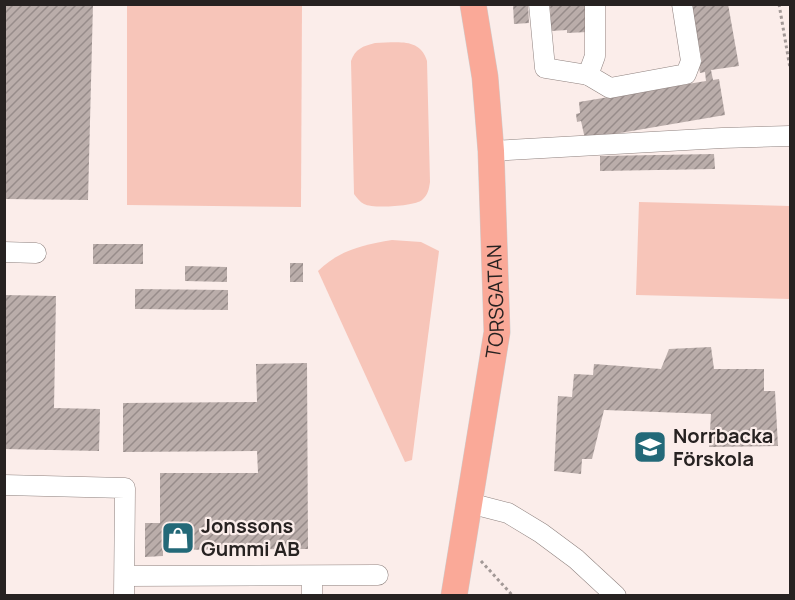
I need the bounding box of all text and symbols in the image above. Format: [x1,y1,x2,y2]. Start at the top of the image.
street label: TORSGATAN [479,244,510,360]
place label: Norrbacka Förskola [673,422,773,472]
school or university icon: Norrbacka Förskola [632,429,668,465]
place label: Jonssons Gummi AB [201,512,300,562]
shop icon: Jonssons Gummi AB [160,520,196,556]

